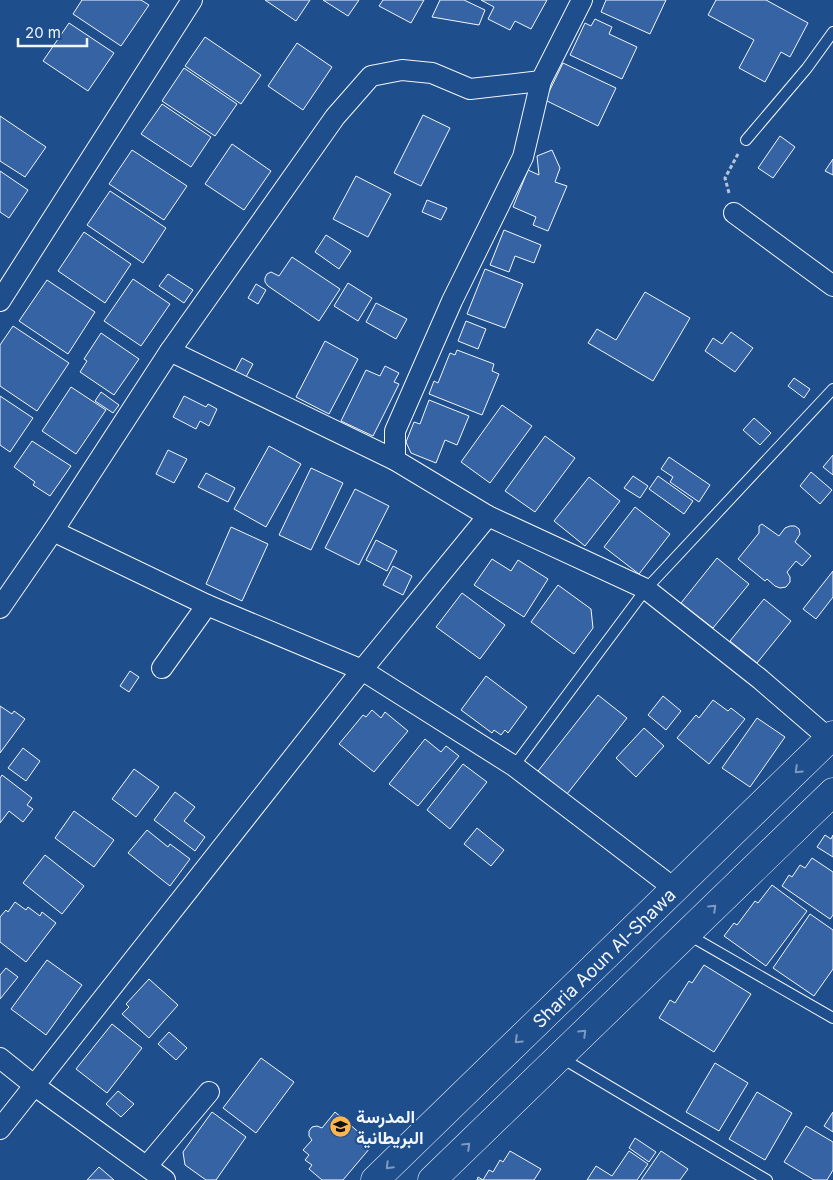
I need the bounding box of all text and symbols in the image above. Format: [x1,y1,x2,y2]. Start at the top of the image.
scale bar [18,15,86,47]
text: 20 m [25,23,61,42]
one-way arrow [795,764,804,773]
street label: Sharia Aoun Al-Shawa [528,884,680,1032]
one-way arrow [707,905,716,914]
one-way arrow [578,1030,587,1039]
one-way arrow [515,1035,524,1044]
place label: المدرسة البريطانية [356,1106,424,1149]
school or university icon: المدرسة البريطانية [328,1114,352,1138]
one-way arrow [461,1143,470,1152]
one-way arrow [386,1160,395,1169]

